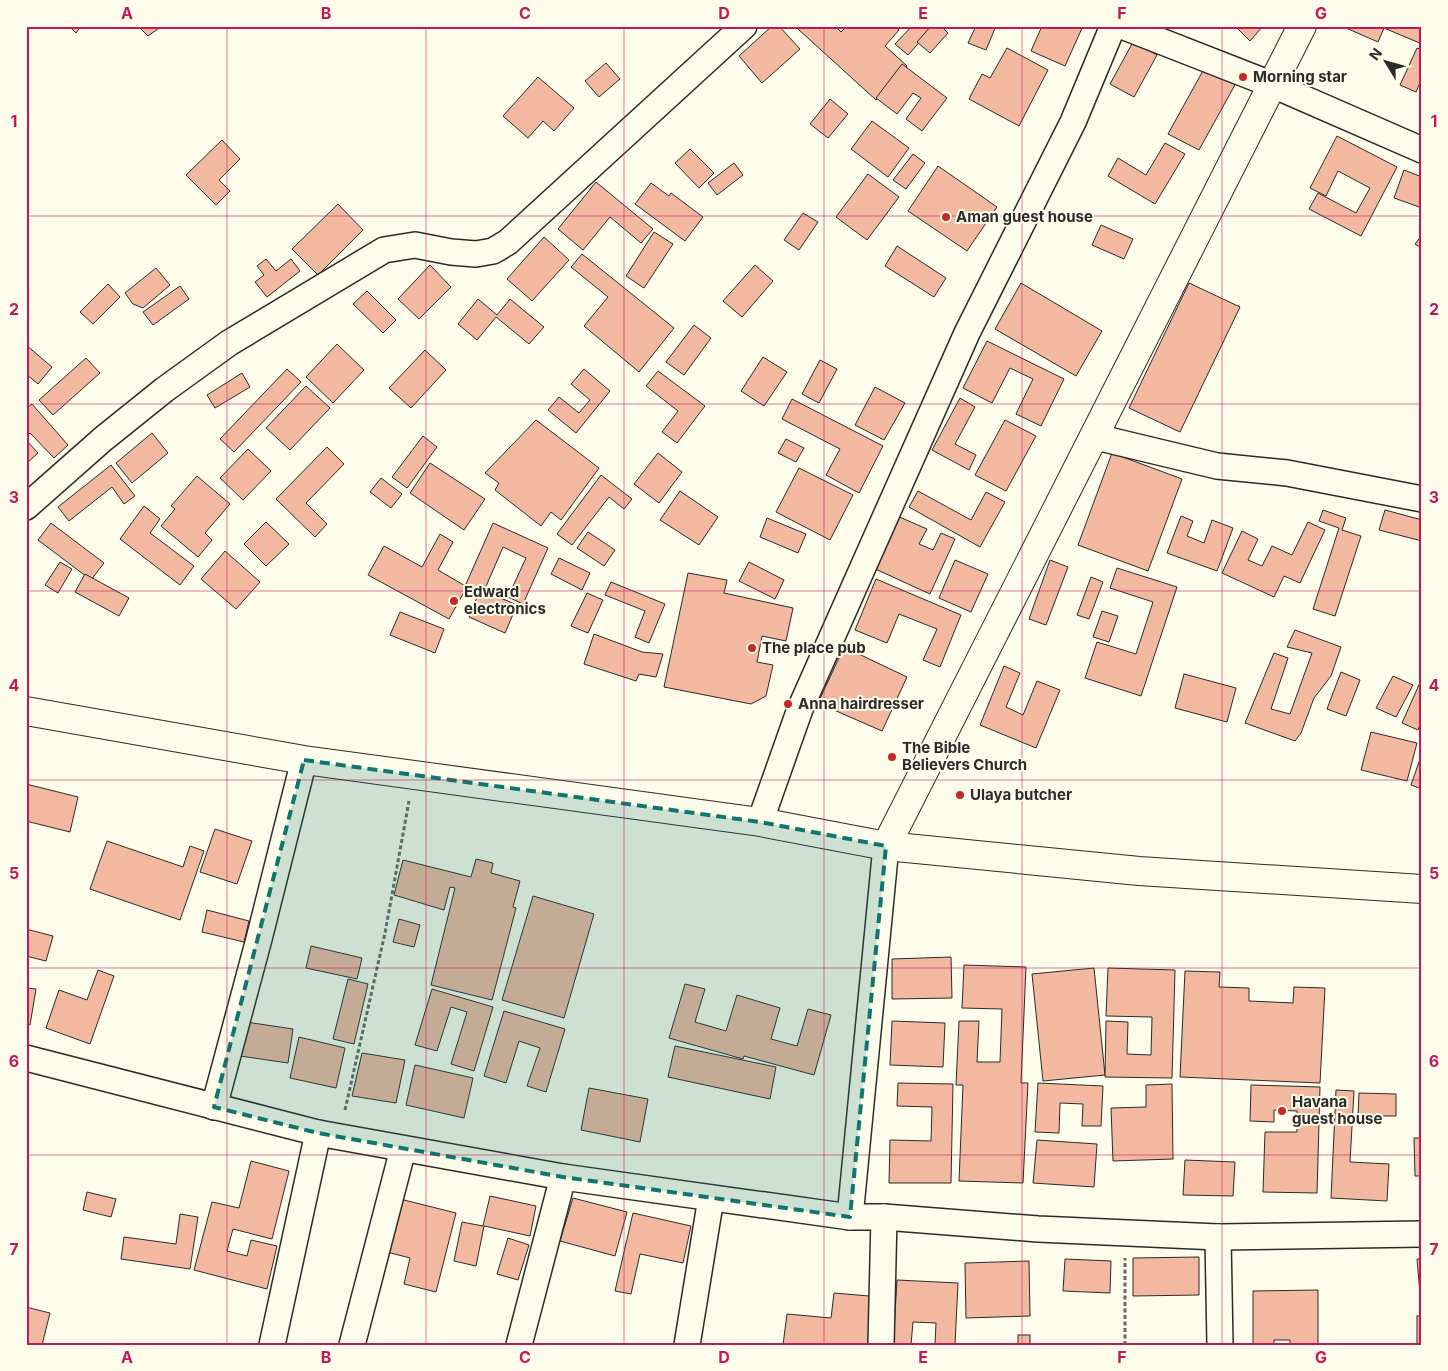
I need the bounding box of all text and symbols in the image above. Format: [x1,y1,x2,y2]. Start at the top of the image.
text: A [121,3,133,23]
text: B [321,3,331,23]
text: C [519,3,531,23]
text: D [718,3,730,23]
text: E [918,3,928,23]
text: F [1117,3,1127,23]
text: G [1315,3,1327,23]
north arrow [1360,38,1410,88]
text: N [1365,44,1385,63]
place label: Morning star [1253,67,1347,86]
marker: Morning star [1237,71,1249,83]
text: 1 [11,111,17,131]
text: 1 [1431,111,1437,131]
place label: Aman guest house [956,207,1093,226]
marker: Aman guest house [940,211,952,223]
text: 2 [9,299,19,319]
text: 2 [1429,299,1439,319]
text: 3 [9,487,19,507]
text: 3 [1429,487,1439,507]
place label: Edward electronics [464,582,546,618]
marker: Edward electronics [448,595,460,607]
place label: The place pub [762,638,866,657]
marker: The place pub [746,642,758,654]
text: 4 [9,675,20,695]
text: 4 [1429,675,1440,695]
place label: Anna hairdresser [798,694,924,713]
marker: Anna hairdresser [782,698,794,710]
place label: The Bible Believers Church [902,738,1027,774]
marker: The Bible Believers Church [886,751,898,763]
place label: Ulaya butcher [970,785,1072,804]
marker: Ulaya butcher [954,789,966,801]
text: 5 [9,863,19,883]
text: 5 [1429,863,1439,883]
text: 6 [9,1051,19,1071]
text: 6 [1429,1051,1439,1071]
place label: Havana guest house [1292,1092,1382,1128]
marker: Havana guest house [1276,1105,1288,1117]
text: 7 [9,1239,19,1259]
text: 7 [1429,1239,1439,1259]
text: A [121,1347,133,1367]
text: B [321,1347,331,1367]
text: C [519,1347,531,1367]
text: D [718,1347,730,1367]
text: E [918,1347,928,1367]
text: F [1117,1347,1127,1367]
text: G [1315,1347,1327,1367]

